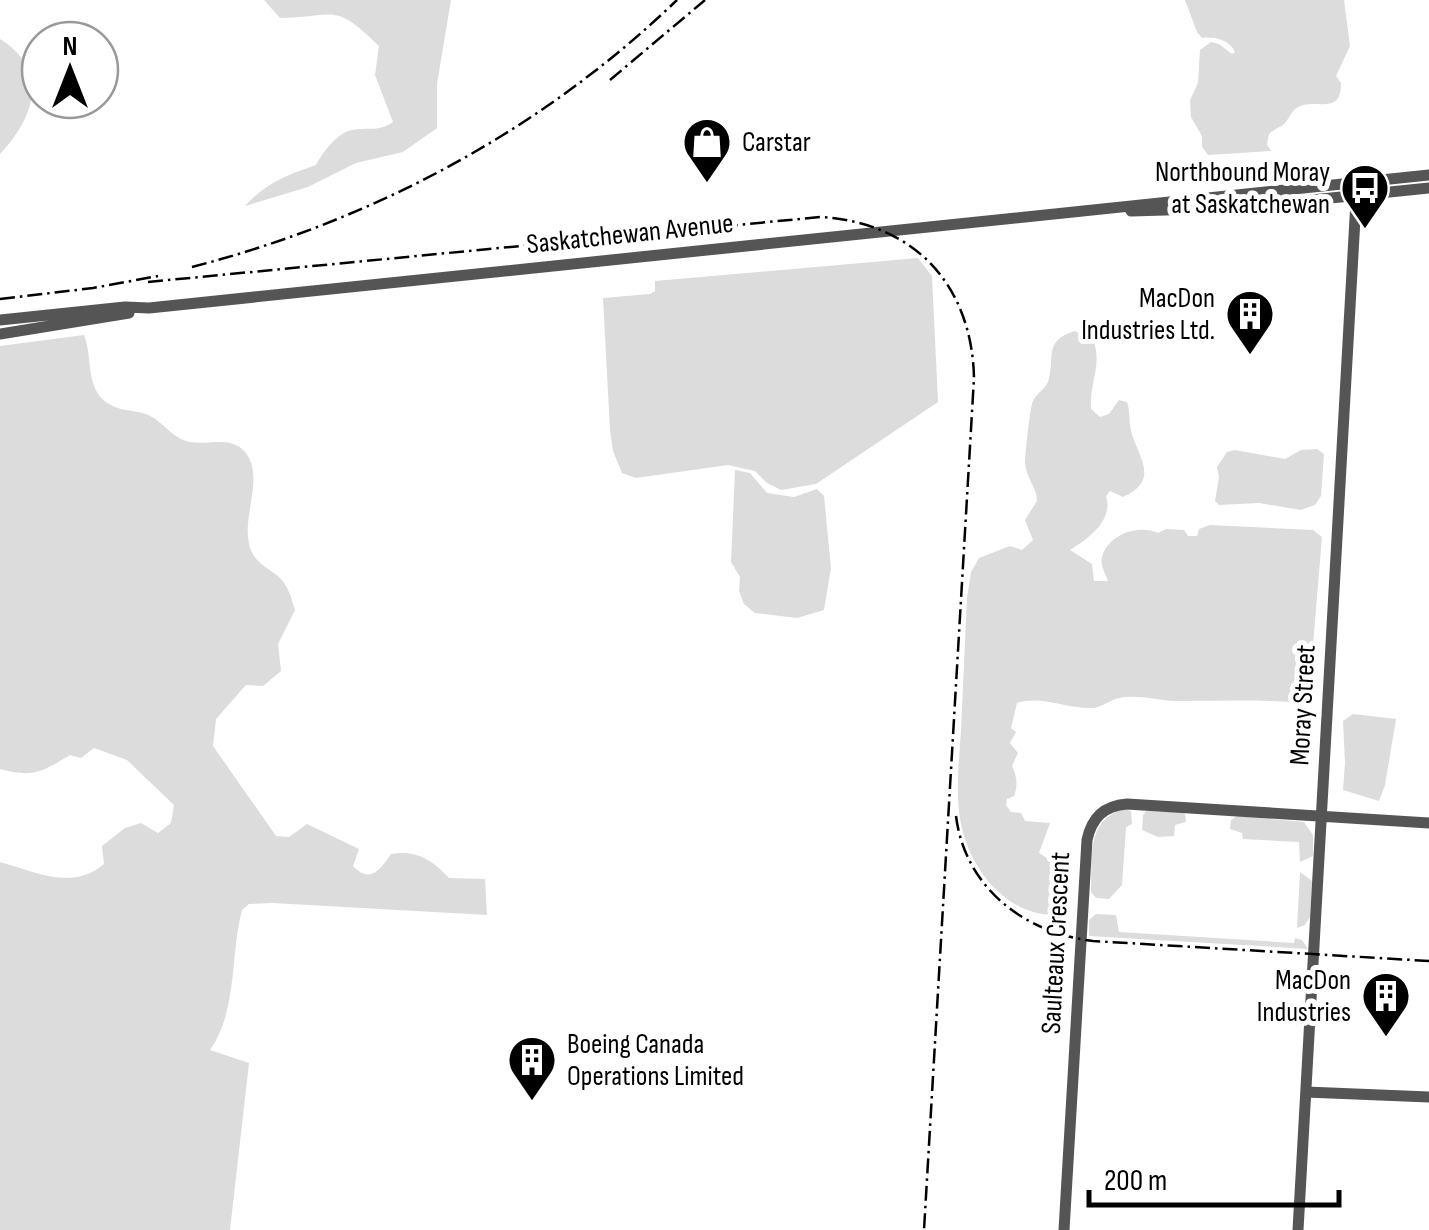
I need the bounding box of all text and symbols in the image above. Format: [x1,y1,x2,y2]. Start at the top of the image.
north arrow [20,20,120,120]
text: N [63,30,77,63]
shop icon: Carstar [681,116,733,184]
place label: Carstar [742,126,811,159]
place label: Northbound Moray at Saskatchewan [1155,156,1330,221]
bus stop icon: Northbound Moray at Saskatchewan [1339,162,1391,230]
street label: Saskatchewan Avenue [525,207,735,261]
place label: MacDon Industries Ltd. [1081,282,1215,347]
building icon: MacDon Industries Ltd. [1224,288,1276,356]
street label: Moray Street [1283,644,1323,766]
street label: Saulteaux Crescent [1035,851,1077,1035]
place label: MacDon Industries [1257,964,1351,1029]
building icon: MacDon Industries [1360,970,1412,1038]
place label: Boeing Canada Operations Limited [567,1028,744,1093]
building icon: Boeing Canada Operations Limited [506,1034,558,1102]
scale bar [1089,1145,1339,1207]
text: 200 m [1104,1163,1167,1199]

